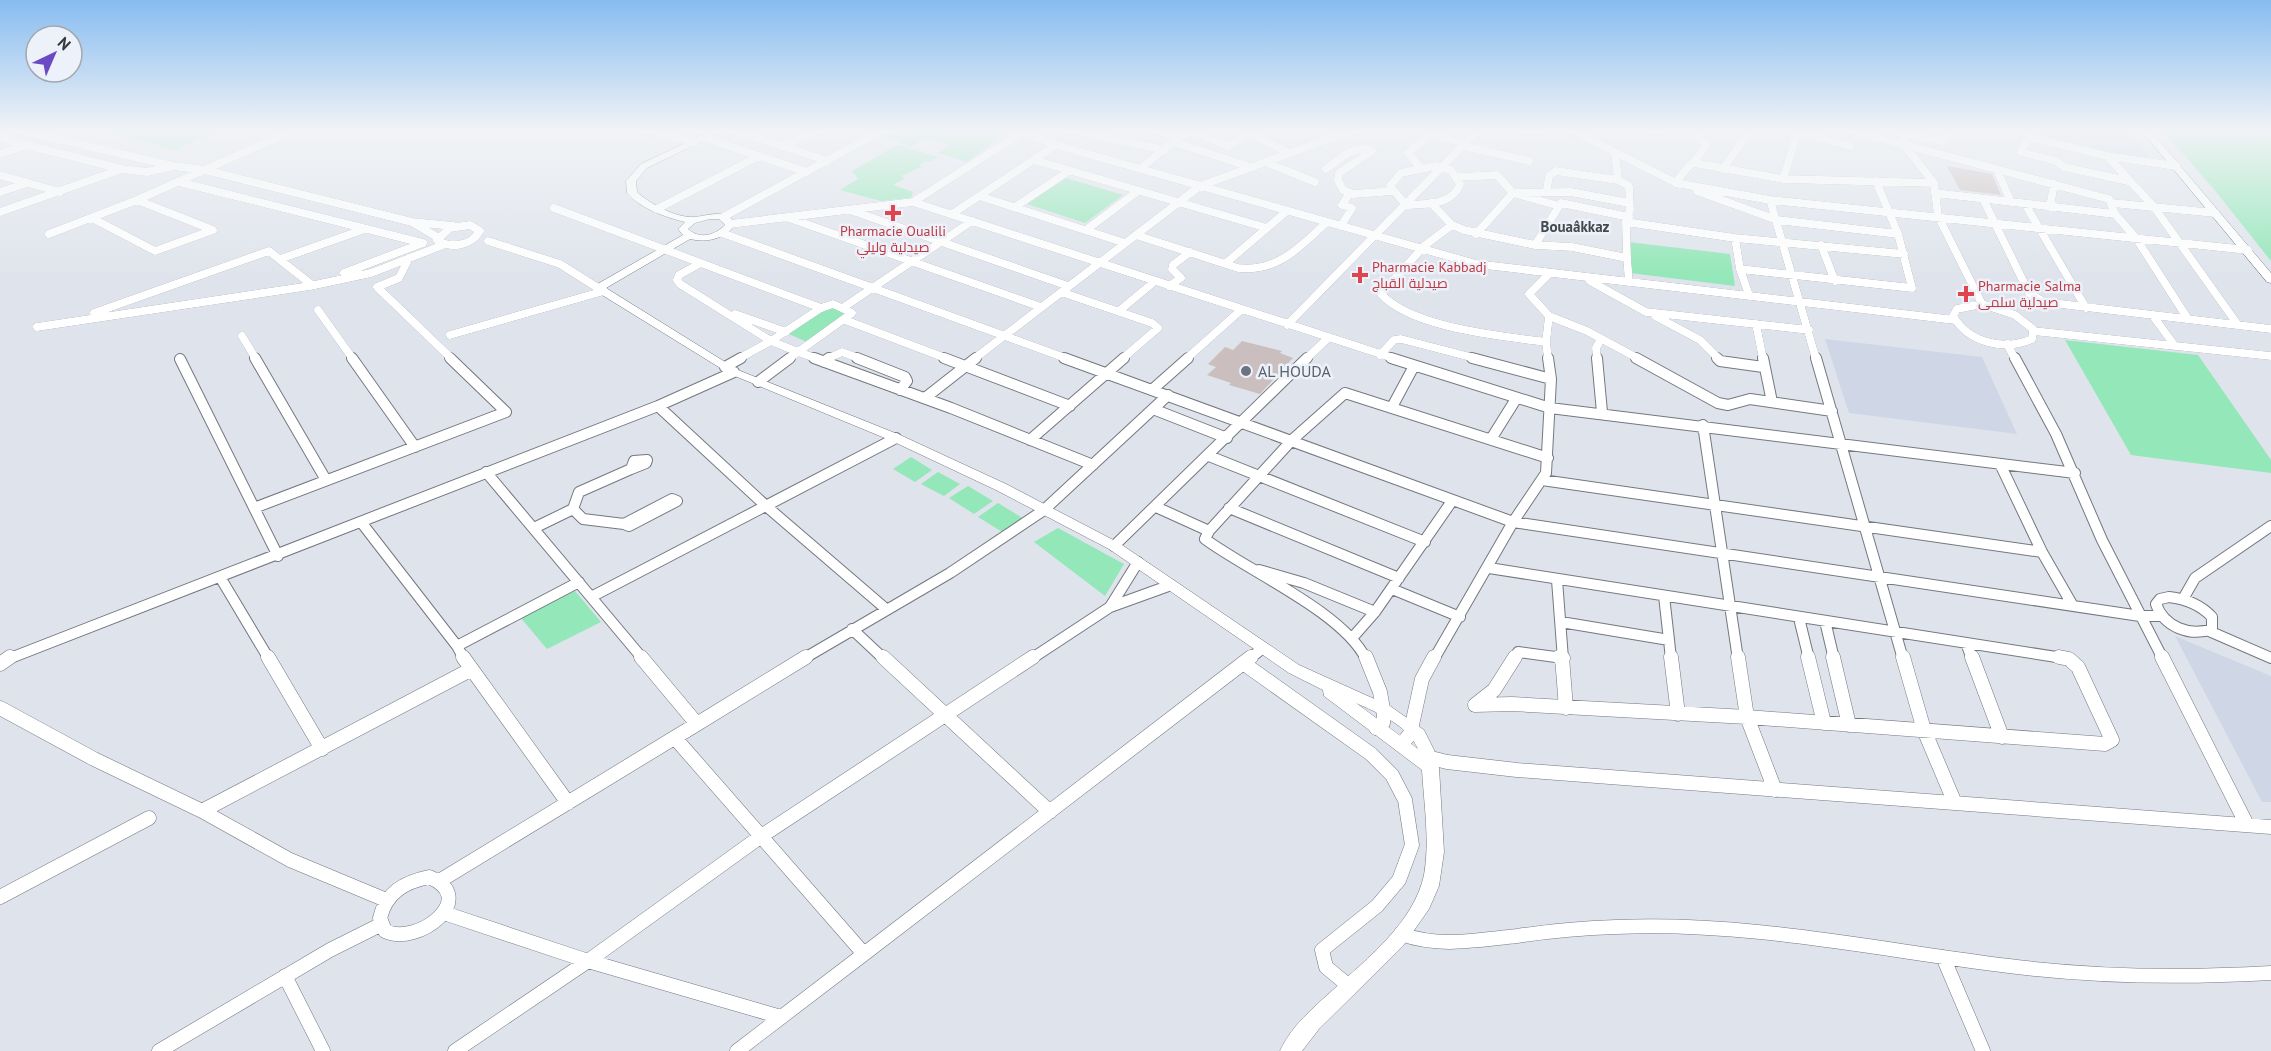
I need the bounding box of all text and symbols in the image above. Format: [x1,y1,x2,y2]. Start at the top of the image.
north arrow [24,24,84,84]
text: N [54,32,75,54]
marker: Pharmacie Oualili صيدلية وليلي [886,206,900,220]
district label: Bouaâkkaz [1541,217,1610,236]
place label: Pharmacie Oualili صيدلية وليلي [840,222,946,259]
place label: Pharmacie Kabbadj صيدلية القباج [1372,258,1487,292]
marker: Pharmacie Kabbadj صيدلية القباج [1353,268,1367,282]
place label: Pharmacie Salma صيدلية سلمى [1978,277,2081,311]
marker: Pharmacie Salma صيدلية سلمى [1959,287,1973,301]
place label: AL HOUDA [1258,361,1331,381]
marker: AL HOUDA [1239,364,1253,378]

